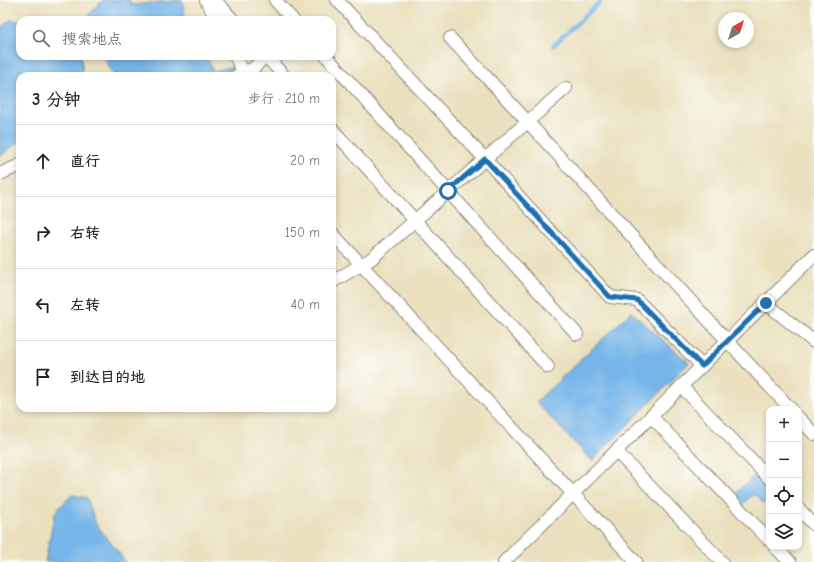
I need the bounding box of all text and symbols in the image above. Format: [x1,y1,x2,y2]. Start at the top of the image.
north arrow [718,12,754,48]
search box [16,16,336,60]
icon: search [30,27,52,49]
text: 搜索地点 [62,30,122,48]
text: 3 分钟 [32,90,80,109]
text: 步行 · 210 m [248,91,320,106]
icon: ahead [32,150,54,172]
text: 直行 [70,152,100,170]
text: 20 m [290,153,320,168]
route start [439,182,457,200]
icon: right [32,222,54,244]
text: 右转 [70,224,100,242]
text: 150 m [285,225,320,240]
icon: left [32,294,54,316]
route end [757,294,775,312]
text: 左转 [70,296,100,314]
text: 40 m [291,297,320,312]
icon: arrive [32,366,54,388]
text: 到达目的地 [70,368,145,386]
map controls [766,406,802,550]
button: + [766,406,802,442]
button: − [766,442,802,478]
button: locate [766,478,802,514]
button: layers [766,514,802,550]

